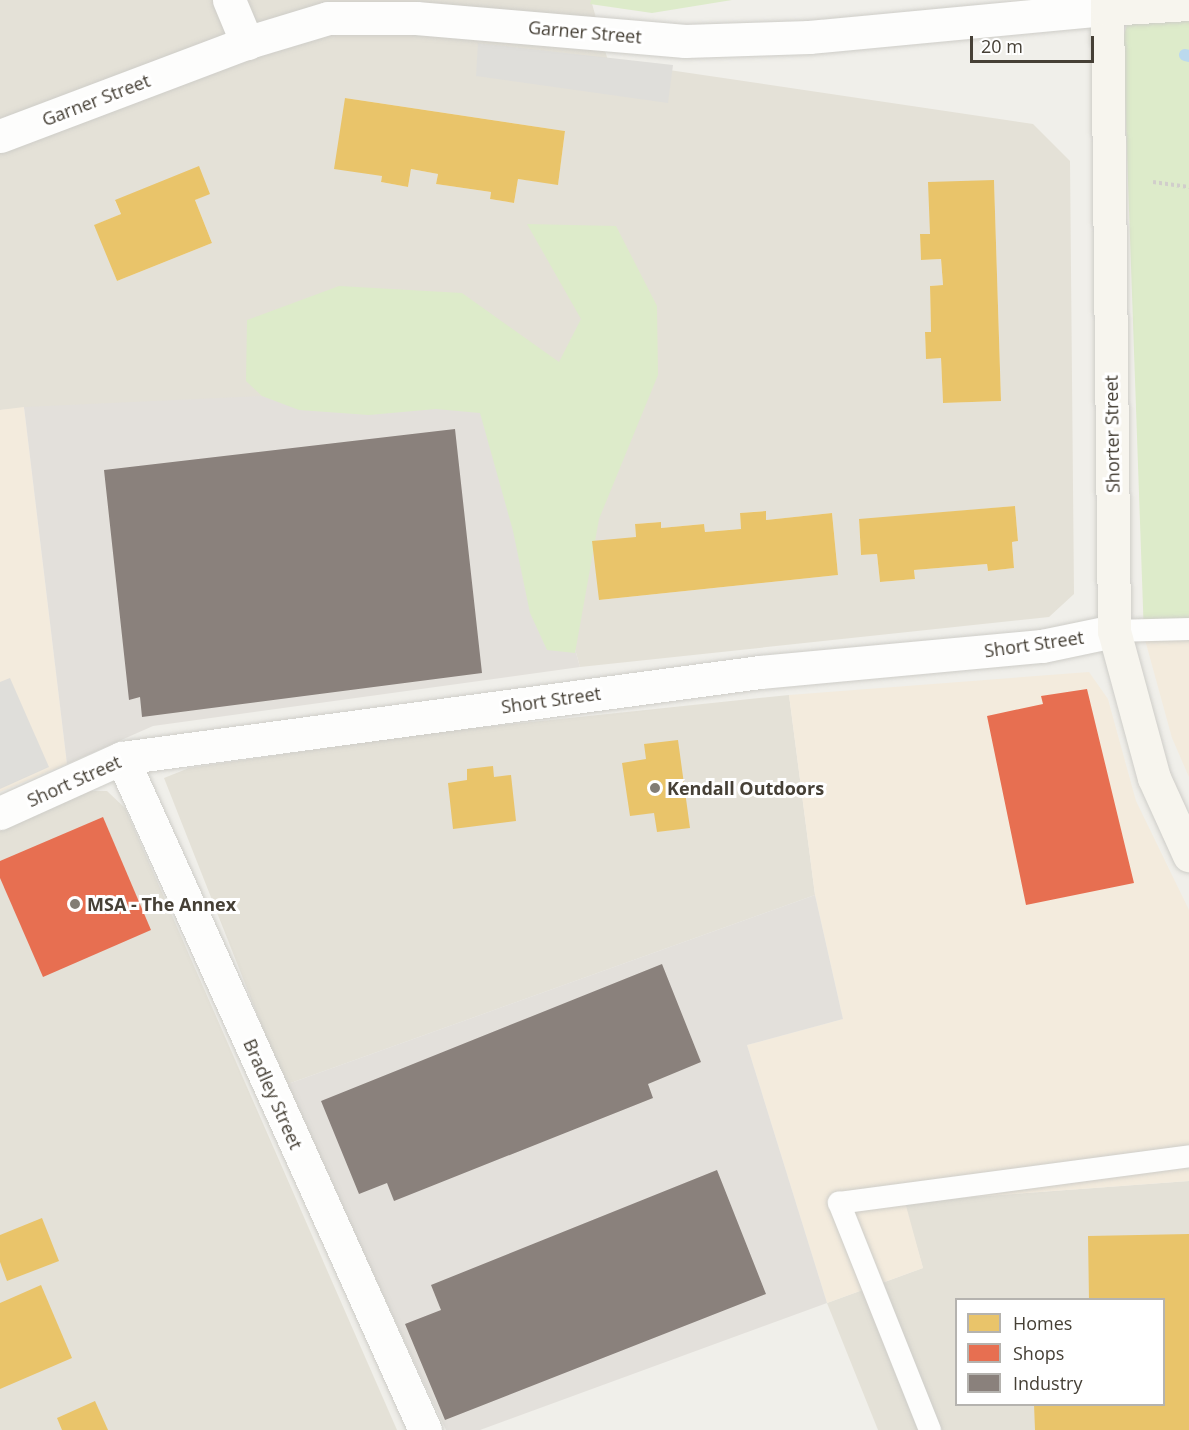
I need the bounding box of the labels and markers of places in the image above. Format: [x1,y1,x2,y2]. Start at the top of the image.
place label: Kendall Outdoors [667,777,824,799]
marker: Kendall Outdoors [648,781,662,795]
place label: MSA - The Annex [87,893,236,915]
marker: MSA - The Annex [68,897,82,911]

